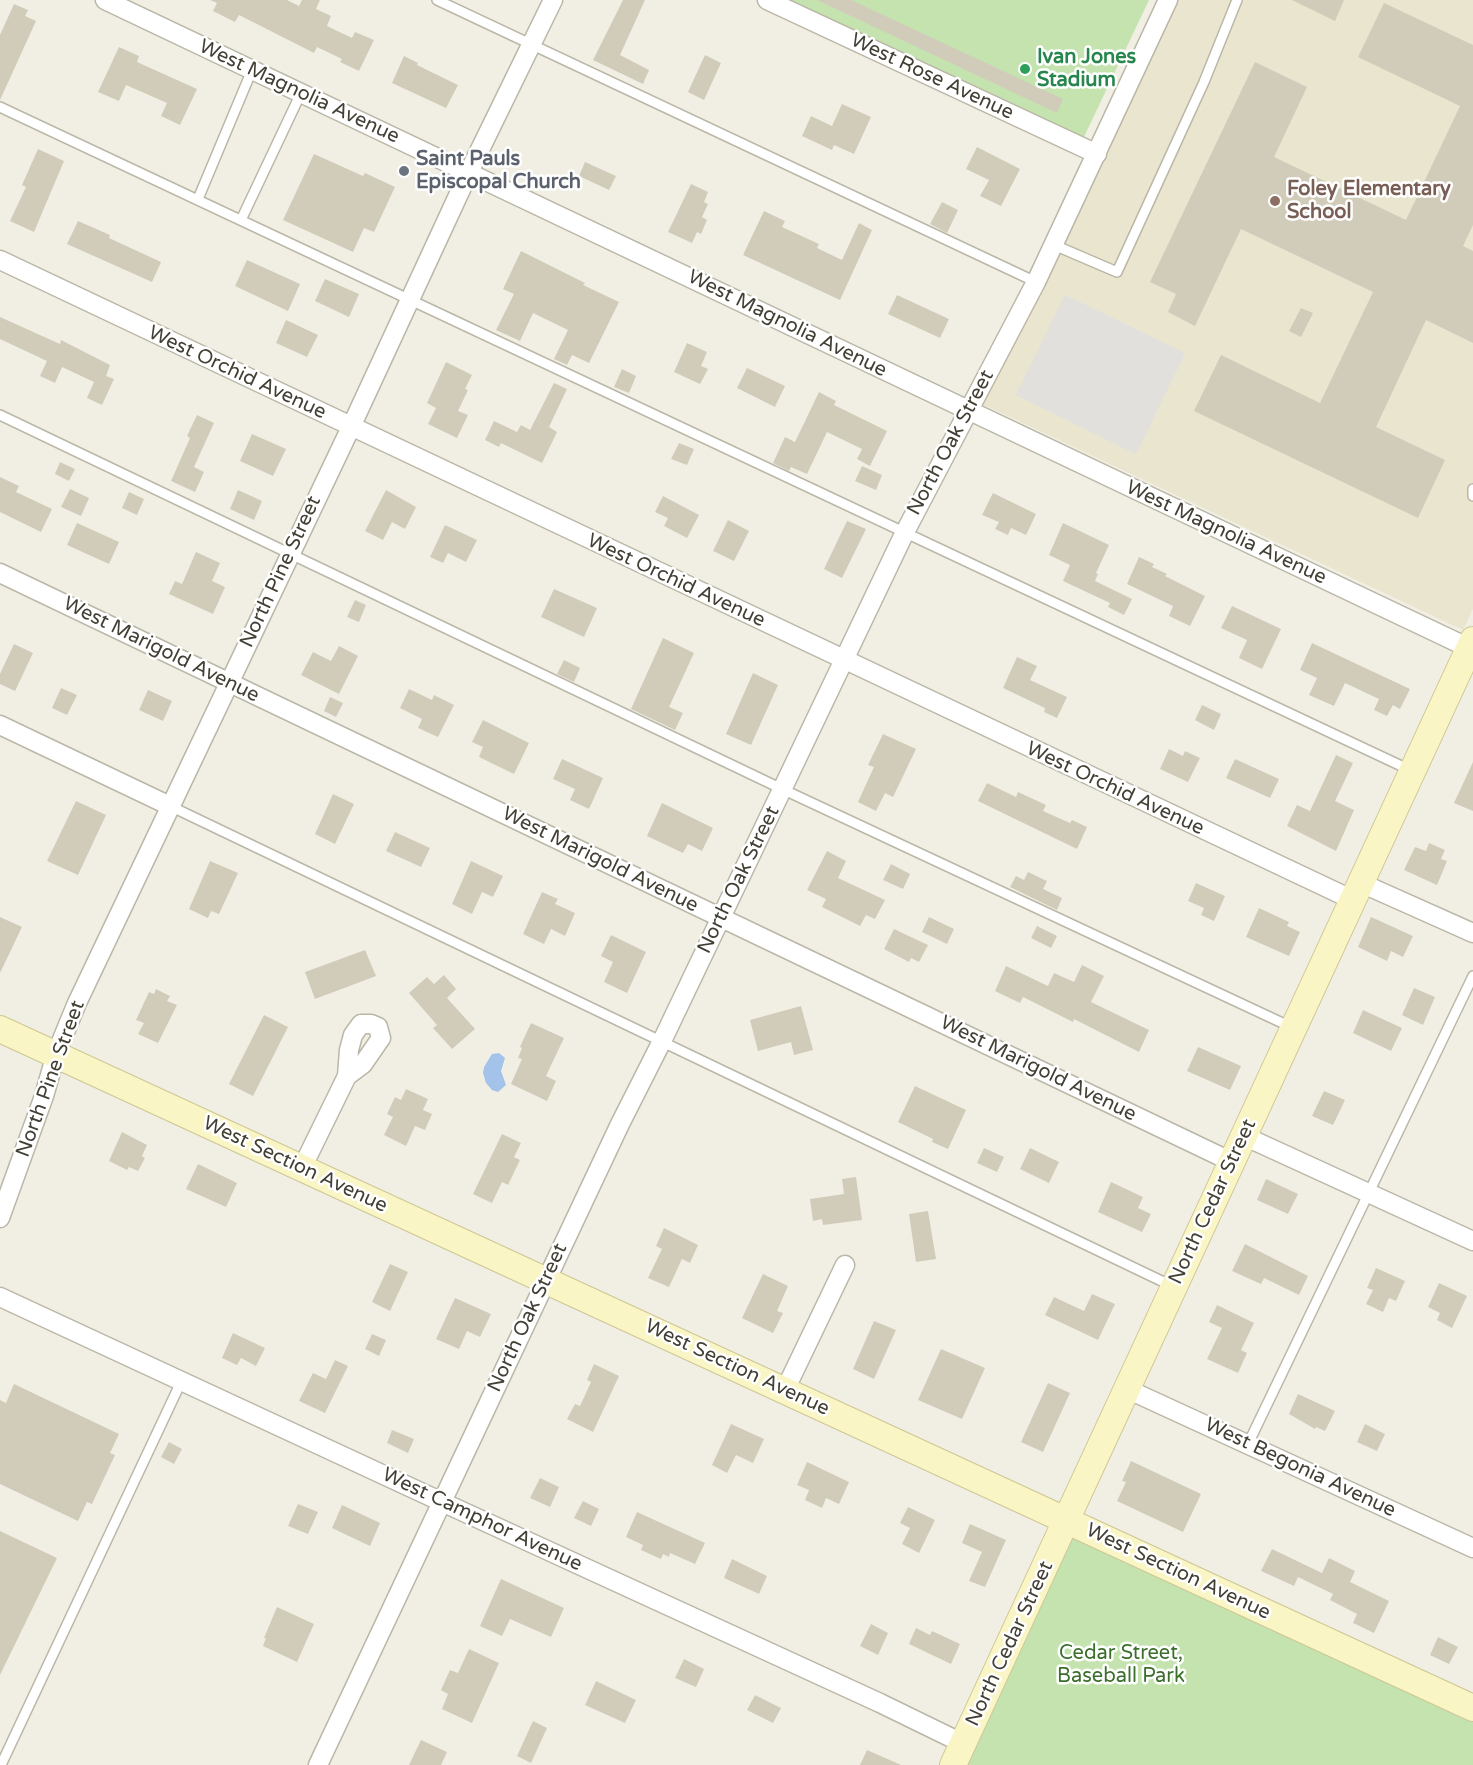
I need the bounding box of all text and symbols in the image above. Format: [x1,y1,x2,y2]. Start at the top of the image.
street label: West Rose Avenue [847,29,1017,125]
street label: West Magnolia Avenue [195,35,403,149]
place label: Ivan Jones Stadium [1037,46,1136,93]
marker: Ivan Jones Stadium [1018,62,1032,76]
place label: Saint Pauls Episcopal Church [416,148,581,195]
marker: Saint Pauls Episcopal Church [397,164,411,178]
place label: Foley Elementary School [1287,178,1451,225]
marker: Foley Elementary School [1268,194,1282,208]
street label: West Magnolia Avenue [684,265,890,383]
street label: West Orchid Avenue [144,321,330,425]
street label: North Oak Street [903,366,999,520]
street label: West Magnolia Avenue [1122,476,1330,590]
street label: North Pine Street [235,492,327,652]
street label: West Orchid Avenue [583,529,769,633]
street label: West Marigold Avenue [59,592,263,708]
street label: West Orchid Avenue [1022,737,1208,841]
street label: West Marigold Avenue [498,802,702,918]
street label: North Oak Street [693,802,785,958]
street label: North Pine Street [12,997,90,1161]
street label: West Marigold Avenue [936,1011,1140,1127]
street label: West Section Avenue [199,1112,391,1218]
street label: North Cedar Street [1164,1116,1262,1288]
street label: North Oak Street [483,1240,573,1396]
street label: West Section Avenue [641,1315,833,1421]
street label: West Begonia Avenue [1201,1413,1399,1523]
street label: West Camphor Avenue [378,1463,586,1577]
street label: West Section Avenue [1082,1519,1274,1625]
street label: North Cedar Street [961,1558,1059,1730]
park label: Cedar Street, Baseball Park [1057,1642,1185,1689]

